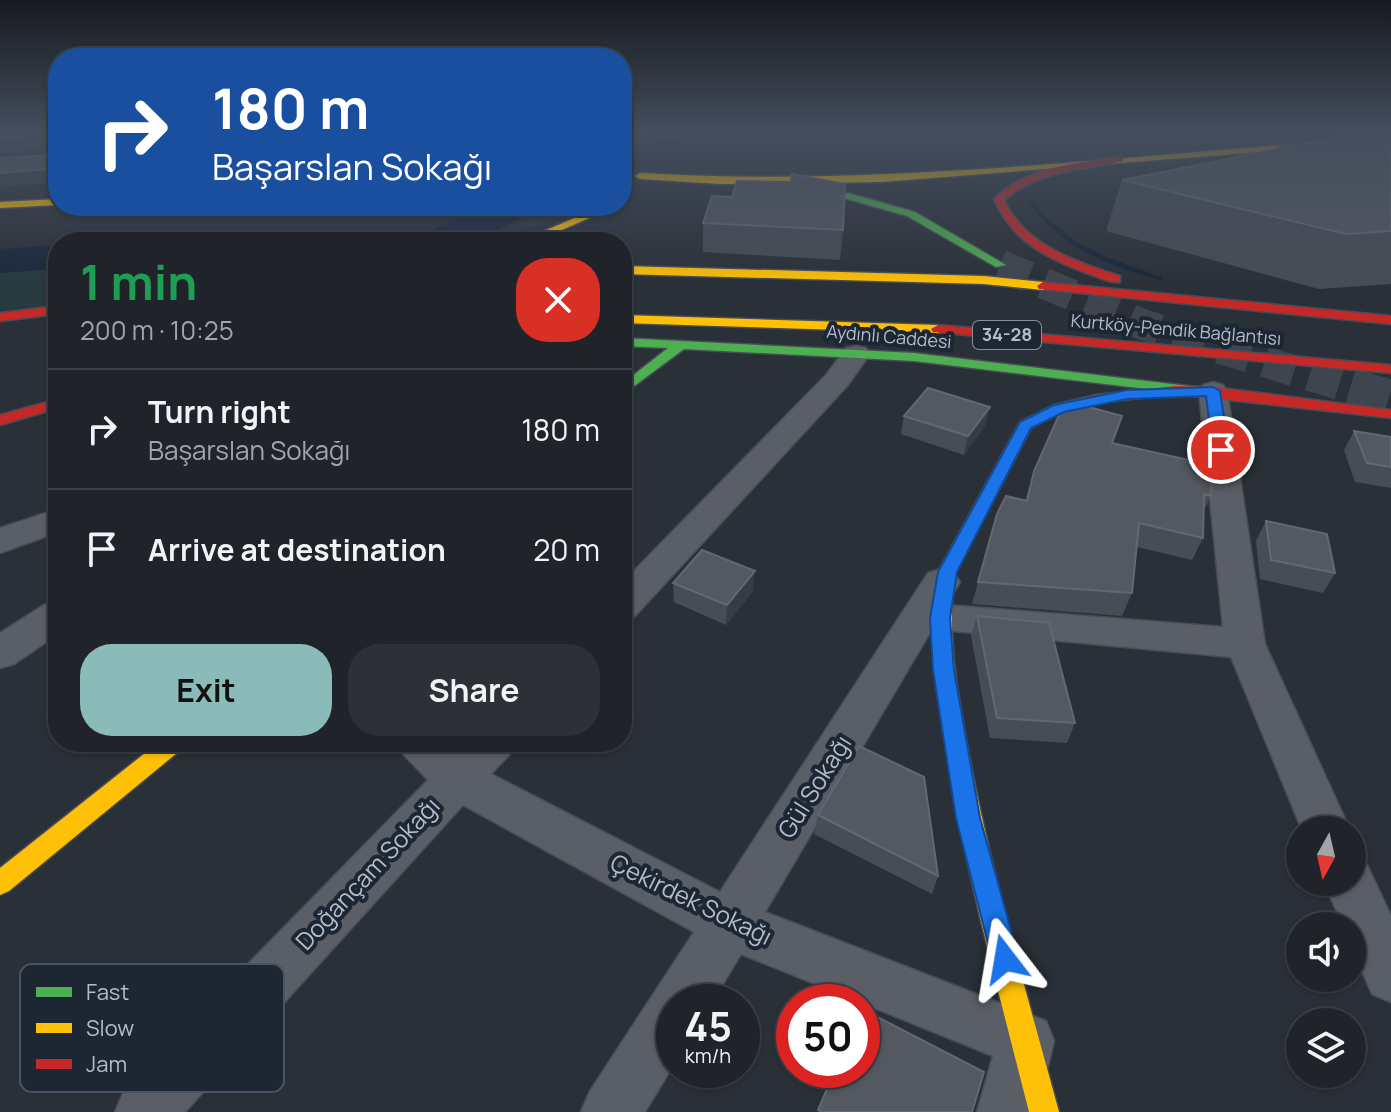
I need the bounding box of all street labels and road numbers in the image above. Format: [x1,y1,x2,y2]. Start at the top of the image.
street label: Kurtköy-Pendik Bağlantısı [1070,308,1282,350]
street label: Aydınlı Caddesi [825,319,953,353]
road number: 34-28 [973,321,1041,349]
street label: Gül Sokağı [769,728,858,844]
street label: Doğançam Sokağı [287,789,446,957]
street label: Çekirdek Sokağı [605,845,778,952]

